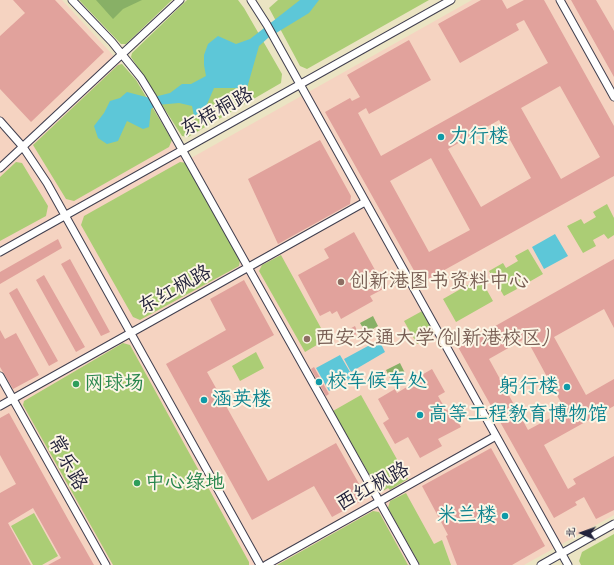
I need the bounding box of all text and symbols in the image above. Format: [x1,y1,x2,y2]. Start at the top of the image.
street label: 东梧桐路 [176,82,258,142]
place label: 力行楼 [449,125,509,149]
marker: 力行楼 [436,132,446,142]
street label: 东红枫路 [134,260,216,320]
place label: 创新港图书资料中心 [349,270,529,294]
marker: 创新港图书资料中心 [336,277,346,287]
place label: 西安交通大学(创新港校区) [315,327,548,351]
marker: 西安交通大学(创新港校区) [302,334,312,344]
place label: 校车候车处 [327,370,427,394]
place label: 网球场 [84,372,144,396]
place label: 躬行楼 [499,375,559,399]
marker: 校车候车处 [314,377,324,387]
marker: 网球场 [71,379,81,389]
marker: 躬行楼 [562,382,572,392]
place label: 涵英楼 [212,388,272,412]
marker: 涵英楼 [199,395,209,405]
place label: 高等工程教育博物馆 [428,403,608,427]
marker: 高等工程教育博物馆 [415,410,425,420]
street label: 常乐路 [42,431,92,495]
street label: 西红枫路 [332,457,414,517]
place label: 中心绿地 [145,471,225,495]
marker: 中心绿地 [132,478,142,488]
place label: 米兰楼 [437,504,497,528]
marker: 米兰楼 [500,511,510,521]
north arrow [562,513,602,553]
text: 北 [563,527,577,538]

